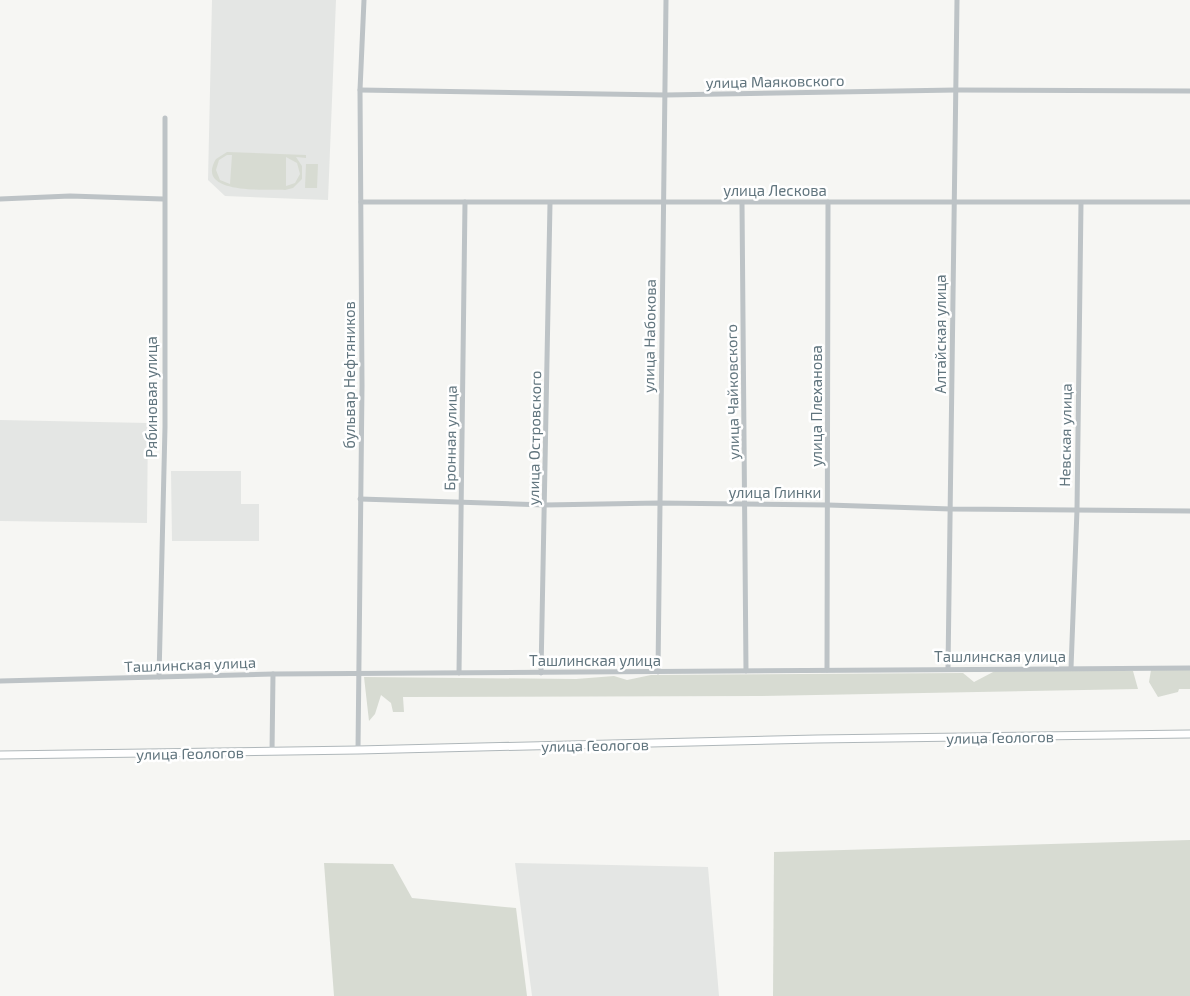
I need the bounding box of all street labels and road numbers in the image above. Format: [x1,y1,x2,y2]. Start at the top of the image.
street label: улица Маяковского [705,71,845,92]
street label: улица Лескова [723,181,827,200]
street label: Алтайская улица [931,274,950,394]
street label: улица Набокова [639,279,660,393]
street label: бульвар Нефтяников [340,301,359,449]
street label: улица Чайковского [722,324,743,460]
street label: Рябиновая улица [142,336,161,458]
street label: улица Плеханова [807,345,826,467]
street label: улица Островского [524,370,545,506]
street label: Невская улица [1055,383,1076,487]
street label: Бронная улица [440,385,461,491]
street label: улица Глинки [729,483,821,502]
street label: Ташлинская улица [934,647,1066,666]
street label: Ташлинская улица [529,651,661,670]
street label: Ташлинская улица [124,653,256,676]
street label: улица Геологов [946,727,1054,748]
street label: улица Геологов [541,735,649,756]
street label: улица Геологов [136,743,244,764]

